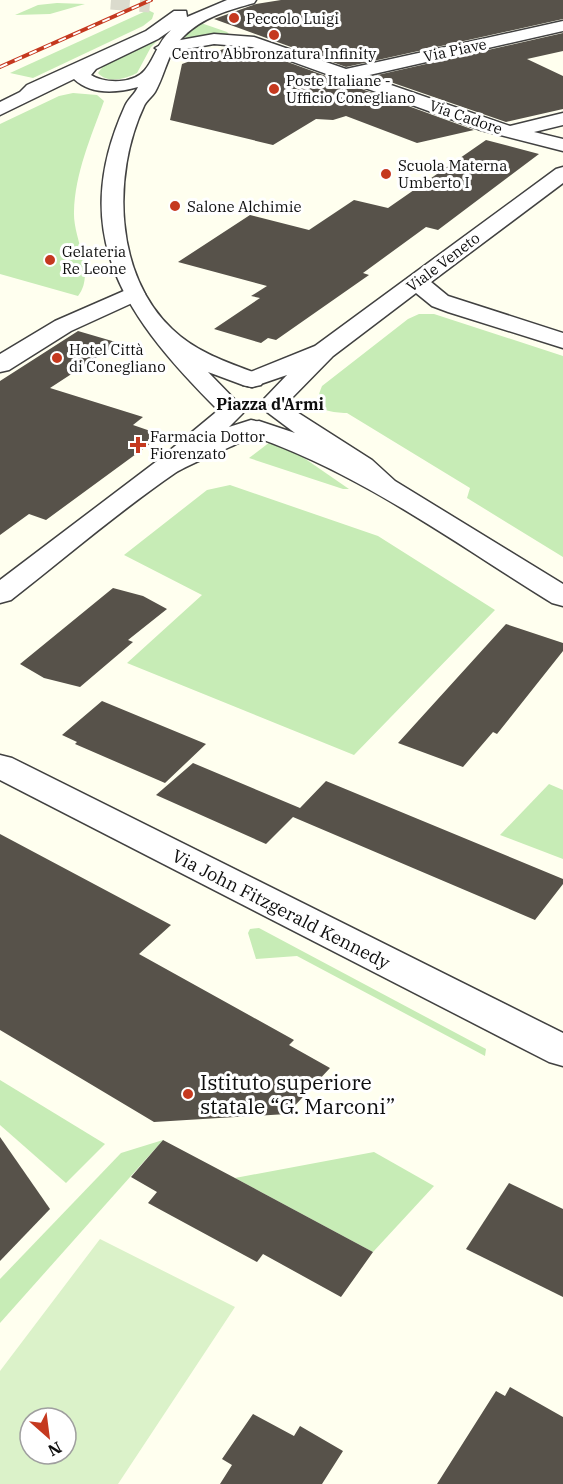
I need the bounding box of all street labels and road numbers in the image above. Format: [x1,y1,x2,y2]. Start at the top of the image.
street label: Via Piave [422,34,488,66]
street label: Via Cadore [427,96,505,138]
street label: Viale Veneto [402,228,484,296]
street label: Via John Fitzgerald Kennedy [168,844,394,974]

